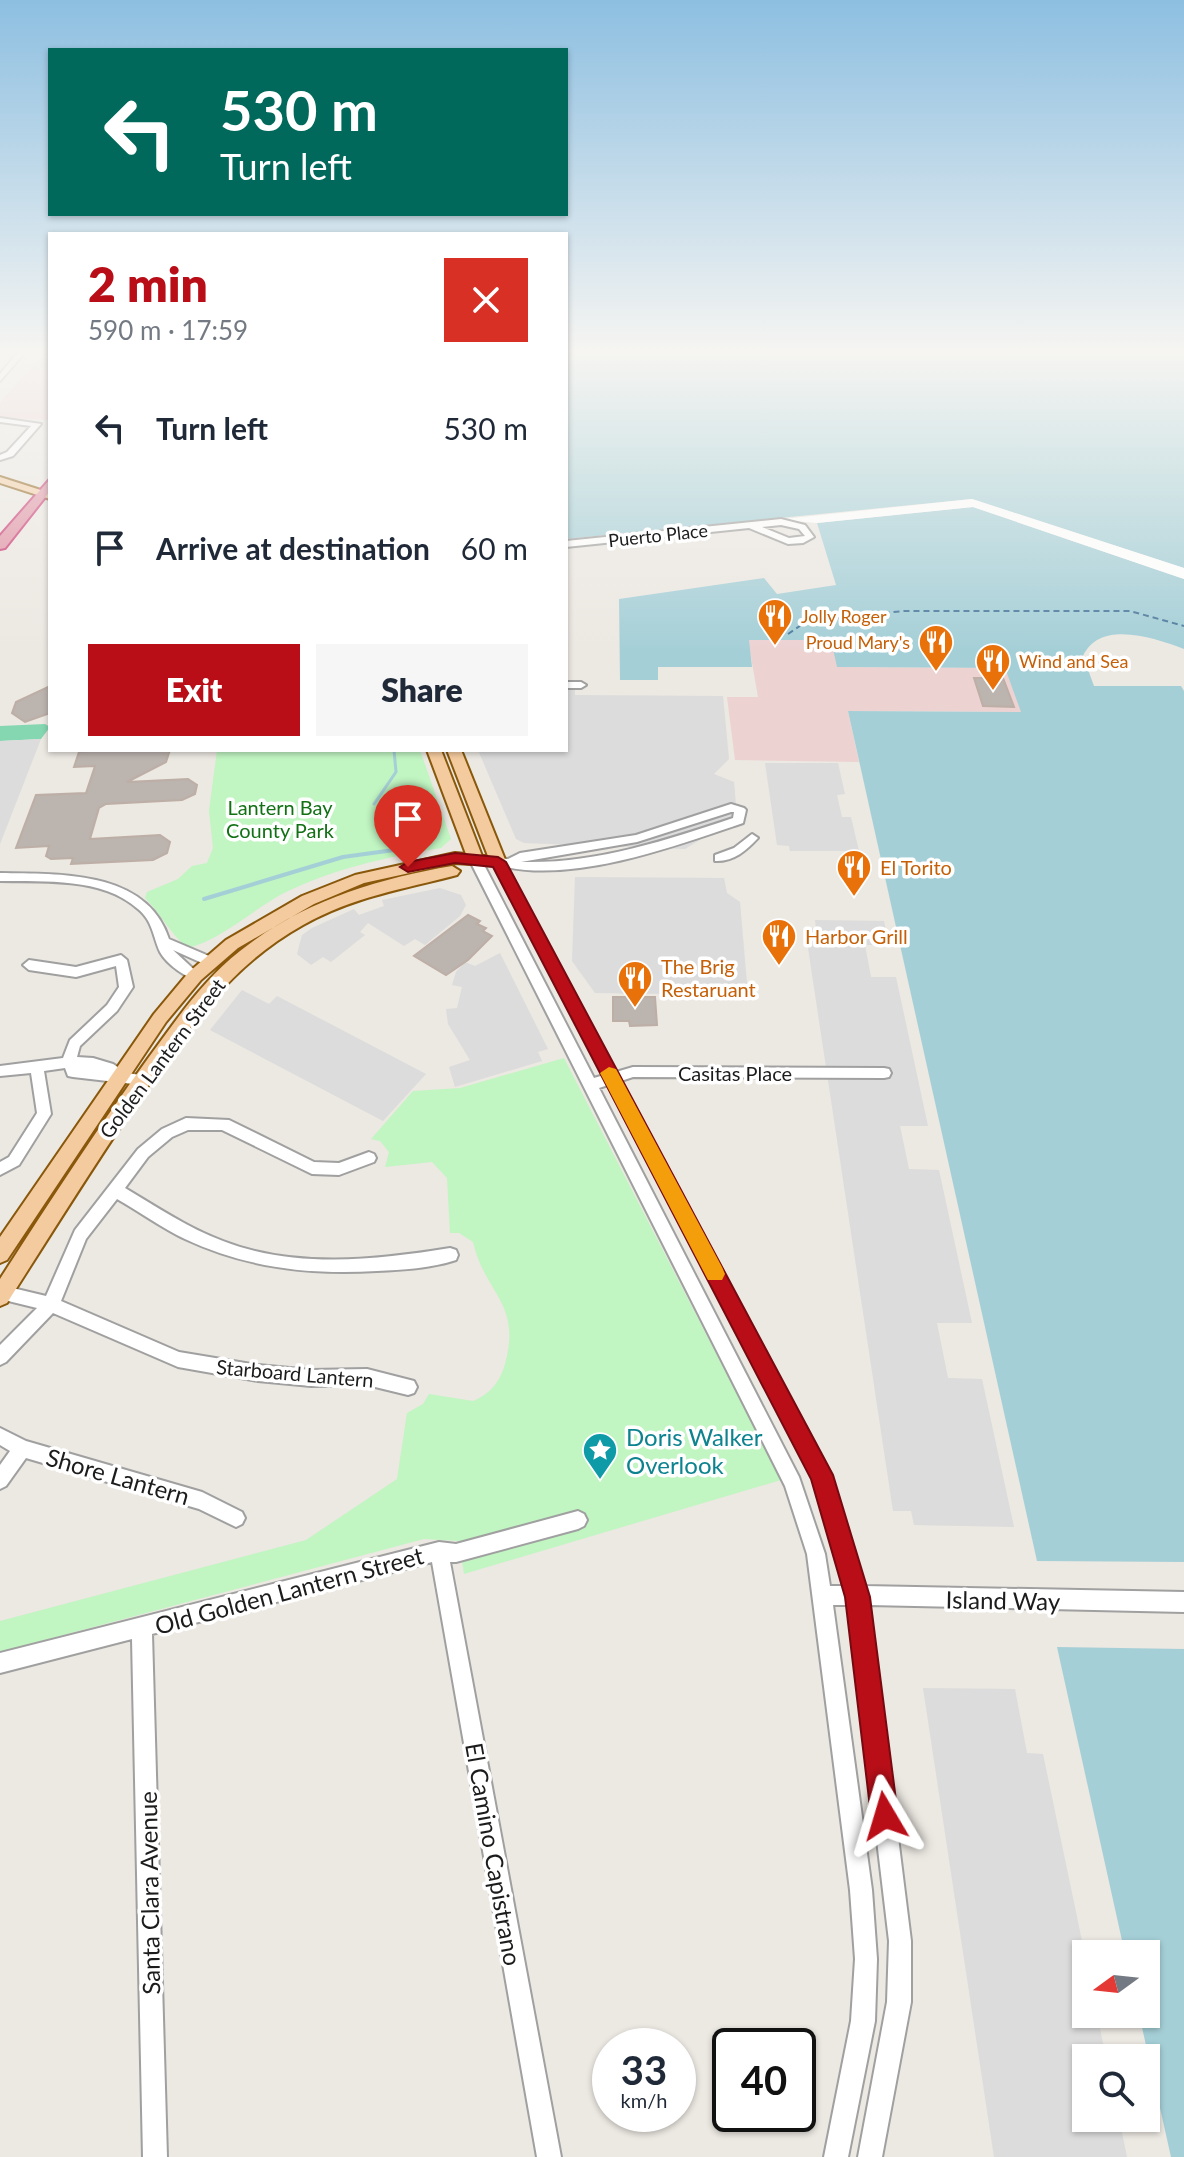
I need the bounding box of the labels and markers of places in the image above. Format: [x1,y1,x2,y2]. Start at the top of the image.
restaurant icon: Jolly Roger [756,597,794,647]
place label: Jolly Roger [801,605,887,627]
restaurant icon: Proud Mary's [917,623,955,673]
place label: Proud Mary's [806,631,910,653]
restaurant icon: Wind and Sea [974,642,1012,692]
place label: Wind and Sea [1019,650,1128,672]
pin [374,785,442,867]
restaurant icon: El Torito [835,848,873,898]
place label: El Torito [880,855,952,879]
restaurant icon: Harbor Grill [760,917,798,967]
place label: Harbor Grill [805,924,908,948]
place label: The Brig Restaruant [661,954,756,1001]
restaurant icon: The Brig Restaruant [616,959,654,1009]
place label: Doris Walker Overlook [626,1422,763,1479]
place icon: Doris Walker Overlook [581,1431,619,1481]

